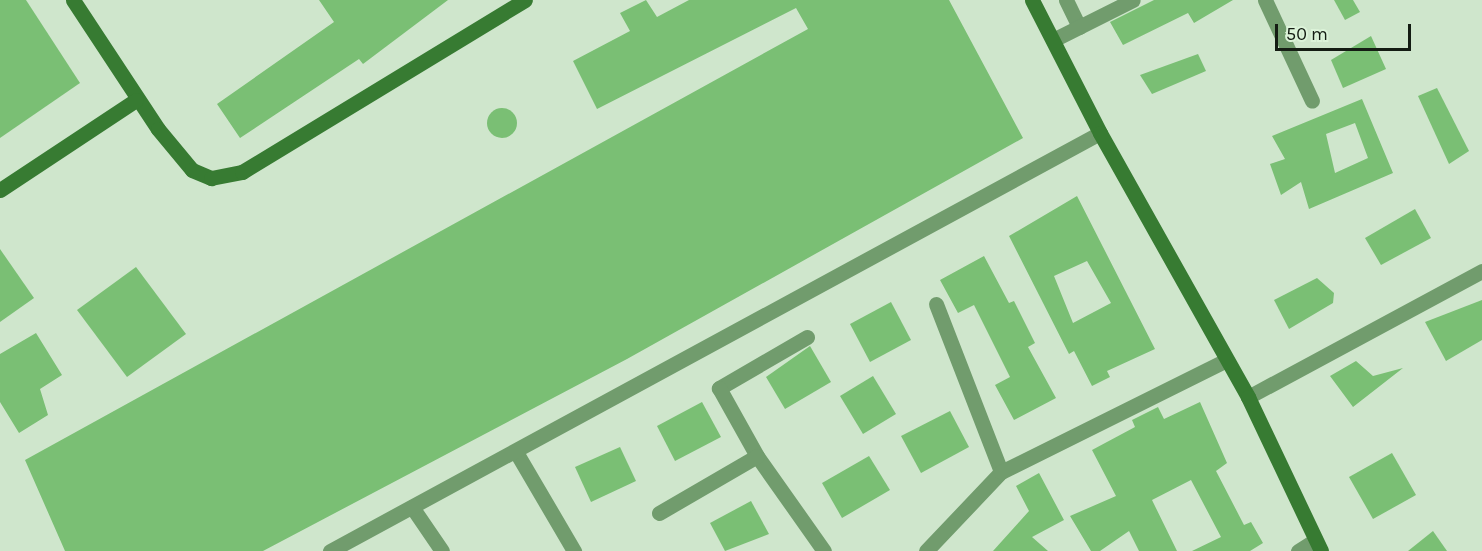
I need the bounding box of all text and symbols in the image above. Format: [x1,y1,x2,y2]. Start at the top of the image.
scale bar [1278,12,1414,50]
text: 50 m [1286,23,1328,45]

